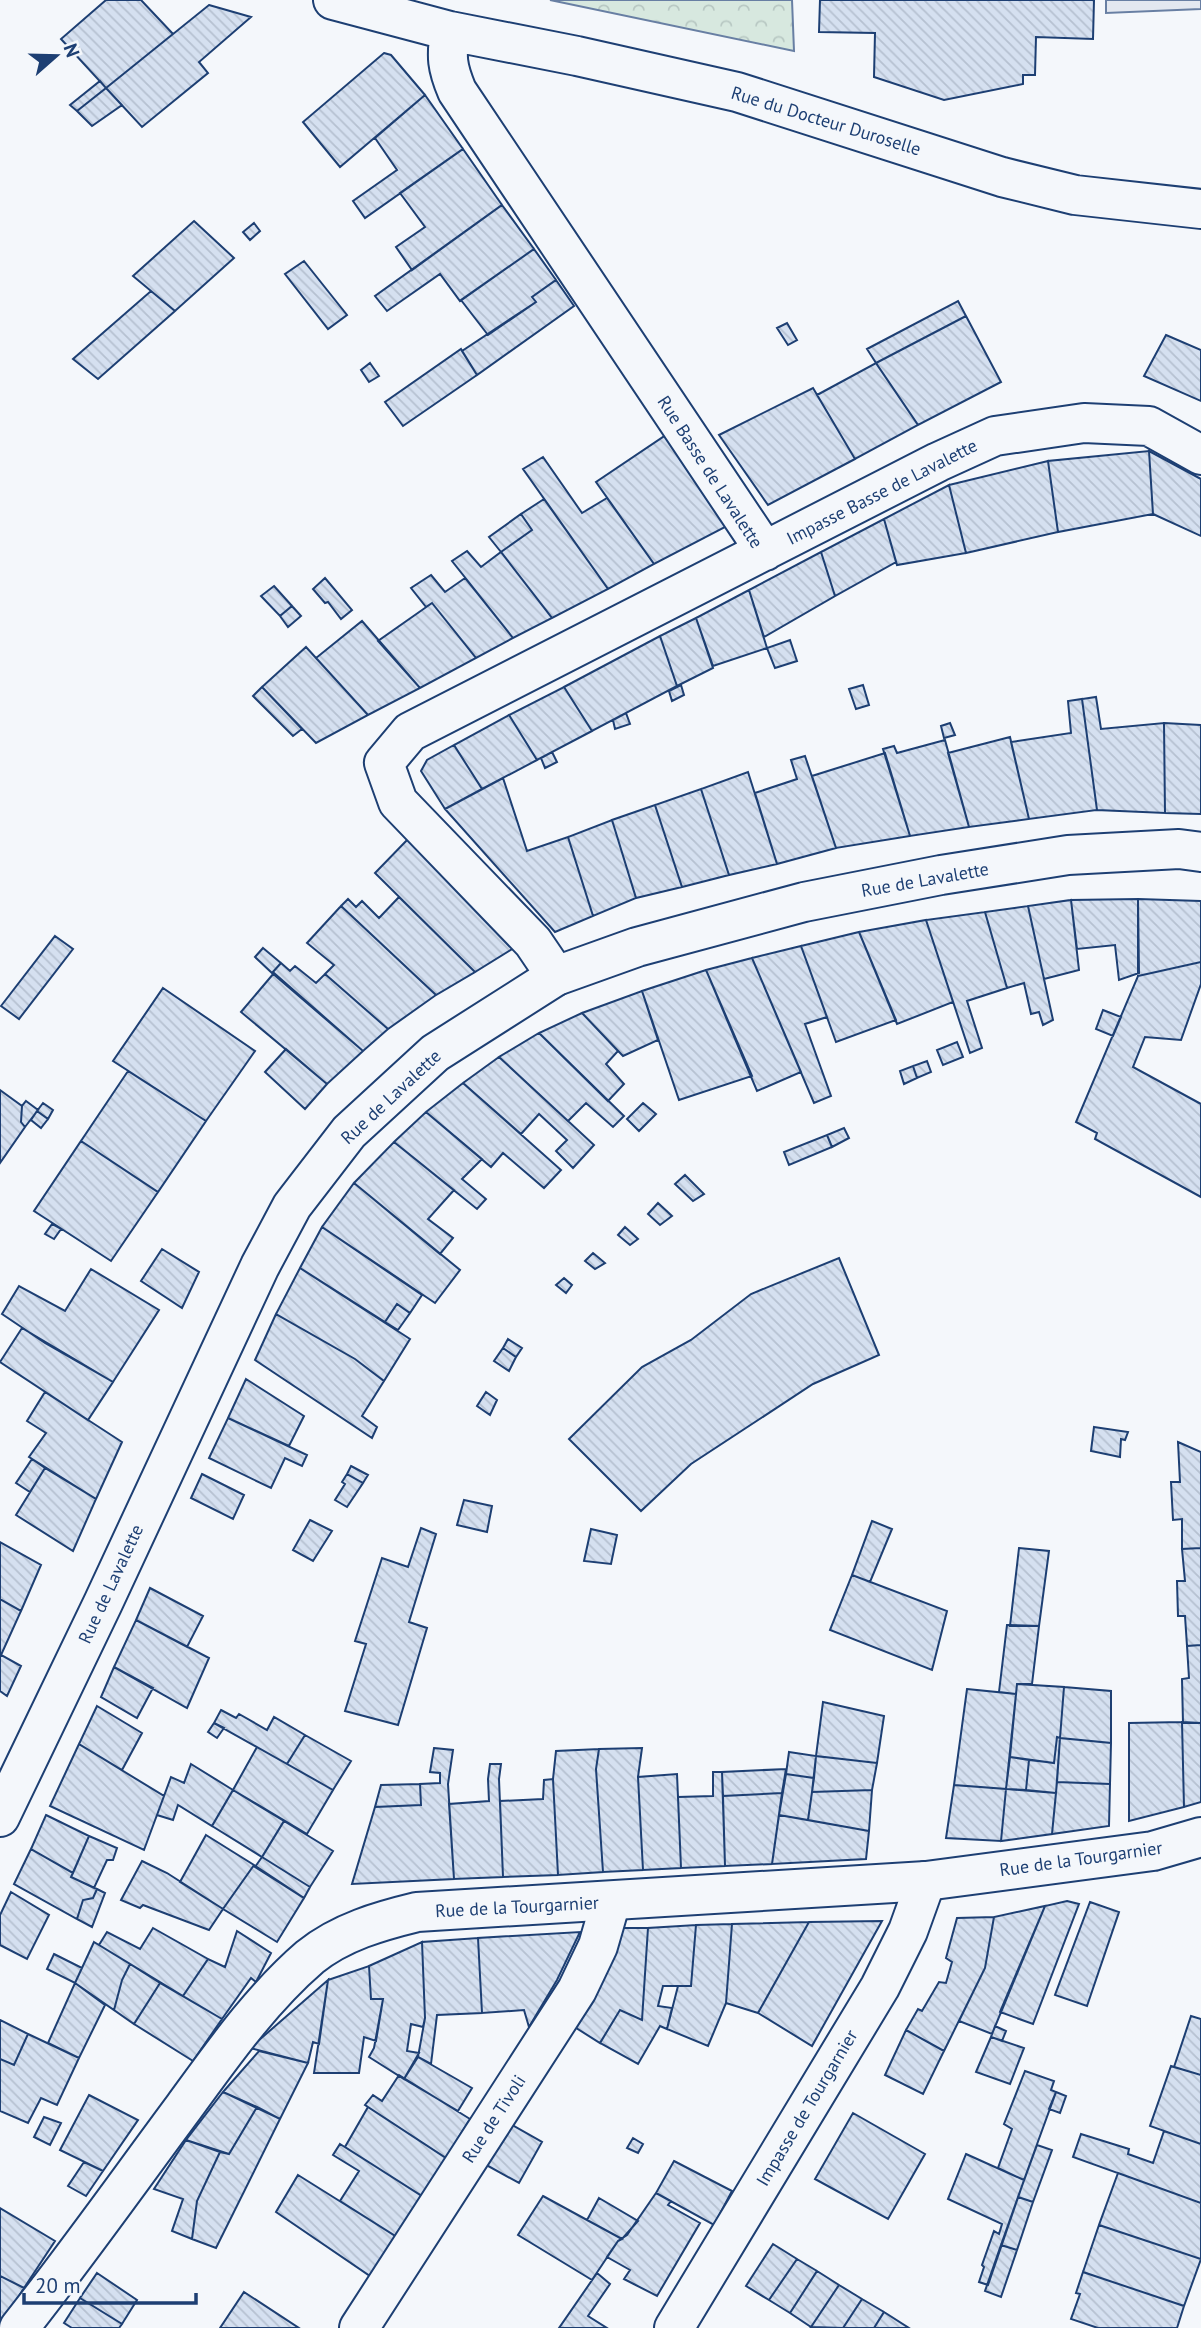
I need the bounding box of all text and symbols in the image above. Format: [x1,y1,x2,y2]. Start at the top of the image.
north arrow [21,21,91,91]
text: N [59,40,85,60]
street label: Rue du Docteur Duroselle [728,81,924,160]
street label: Rue Basse de Lavalette [652,391,768,552]
street label: Impasse Basse de Lavalette [783,433,981,550]
street label: Rue de Lavalette [859,857,990,902]
street label: Rue de Lavalette [336,1044,446,1149]
street label: Rue de Lavalette [73,1521,148,1647]
street label: Rue de la Tourgarnier [998,1836,1164,1881]
street label: Rue de la Tourgarnier [434,1891,599,1922]
street label: Impasse de Tourgarnier [751,2025,862,2190]
street label: Rue de Tivoli [457,2070,531,2167]
scale bar [24,2262,196,2306]
text: 20 m [35,2272,81,2299]

